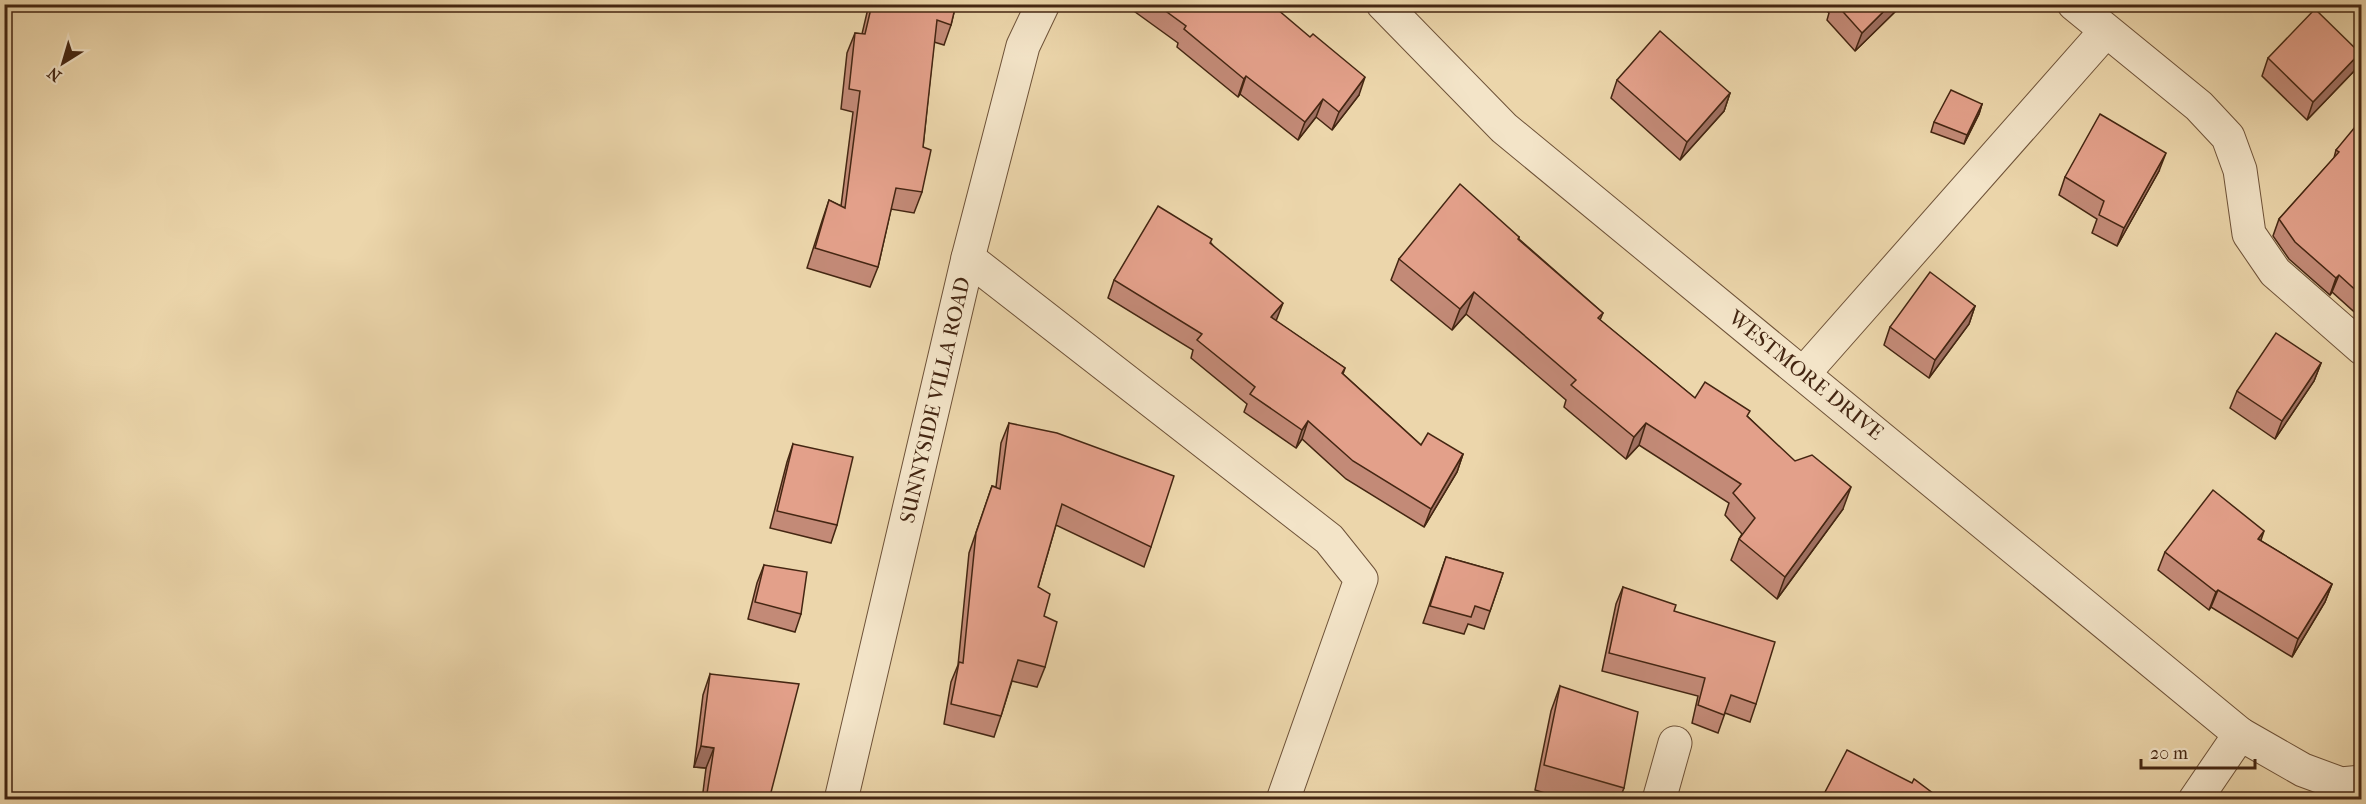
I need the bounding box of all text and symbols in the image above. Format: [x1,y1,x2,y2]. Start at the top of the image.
north arrow [33,33,93,93]
text: N [43,63,65,86]
street label: SUNNYSIDE VILLA ROAD [895,275,975,525]
street label: WESTMORE DRIVE [1723,305,1888,445]
scale bar [2141,732,2255,770]
text: 20 m [2150,743,2188,764]

